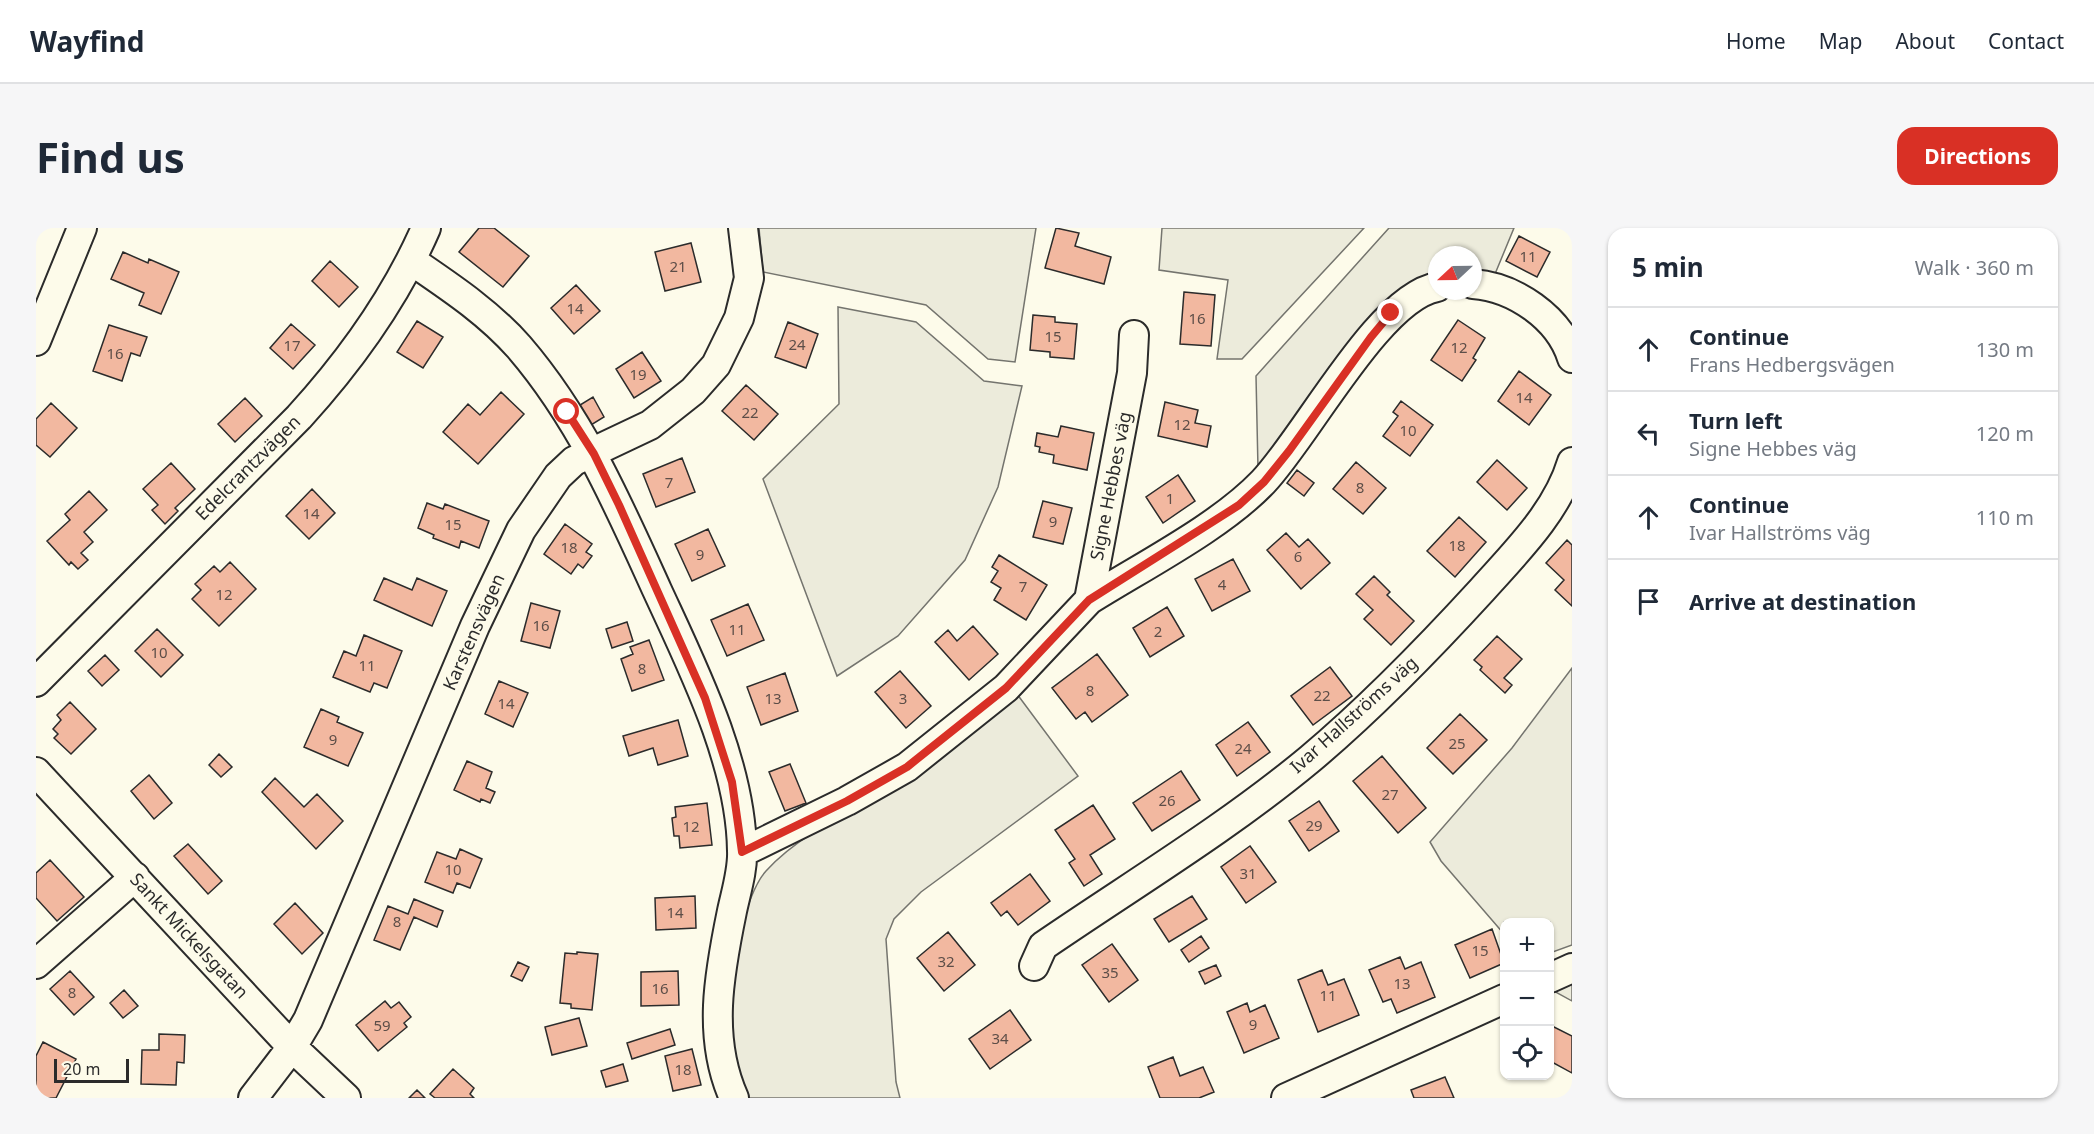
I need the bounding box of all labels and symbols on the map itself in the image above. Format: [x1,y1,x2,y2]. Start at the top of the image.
north arrow [1428,246,1482,300]
house number: 11 [1519,246,1537,266]
house number: 21 [669,256,687,276]
house number: 14 [566,298,584,318]
route end [1377,299,1403,325]
house number: 16 [1188,308,1206,328]
house number: 15 [1044,326,1062,346]
house number: 24 [788,334,806,354]
house number: 17 [283,335,301,355]
house number: 12 [1450,337,1468,357]
house number: 16 [106,343,124,363]
house number: 19 [629,364,647,384]
house number: 14 [1515,387,1533,407]
route start [553,398,579,424]
house number: 22 [741,402,759,422]
street label: Signe Hebbes väg [1084,409,1136,562]
street label: Edelcrantzvägen [190,410,305,525]
house number: 12 [1173,414,1191,434]
house number: 10 [1399,420,1417,440]
house number: 7 [665,472,673,492]
house number: 8 [1356,477,1364,497]
house number: 1 [1166,488,1174,508]
house number: 14 [302,503,320,523]
house number: 9 [1049,511,1057,531]
house number: 15 [444,514,462,534]
house number: 18 [1448,535,1466,555]
house number: 18 [560,537,578,557]
house number: 9 [696,544,704,564]
house number: 6 [1294,546,1302,566]
street label: Karstensvägen [437,569,510,694]
house number: 4 [1218,574,1227,594]
house number: 7 [1019,576,1027,596]
house number: 12 [215,584,233,604]
house number: 16 [532,615,550,635]
house number: 11 [728,619,746,639]
house number: 2 [1154,621,1162,641]
house number: 10 [150,642,168,662]
street label: Ivar Hallströms väg [1284,651,1422,778]
house number: 11 [358,655,376,675]
house number: 8 [638,658,646,678]
house number: 8 [1086,680,1094,700]
house number: 22 [1313,685,1331,705]
house number: 13 [764,688,782,708]
house number: 3 [899,688,907,708]
house number: 14 [497,693,515,713]
house number: 9 [329,729,337,749]
house number: 25 [1448,733,1466,753]
house number: 24 [1234,738,1252,758]
house number: 27 [1381,784,1399,804]
house number: 26 [1158,790,1176,810]
house number: 29 [1305,815,1323,835]
house number: 12 [682,816,700,836]
house number: 10 [444,859,462,879]
house number: 31 [1239,863,1257,883]
street label: Sankt Mickelsgatan [125,867,254,1003]
house number: 14 [666,902,684,922]
house number: 8 [393,911,401,931]
house number: 15 [1471,940,1489,960]
house number: 32 [937,951,955,971]
house number: 35 [1101,962,1119,982]
house number: 13 [1393,973,1411,993]
house number: 16 [651,978,669,998]
house number: 8 [68,982,76,1002]
house number: 11 [1319,985,1337,1005]
house number: 9 [1249,1014,1257,1034]
house number: 59 [373,1015,391,1035]
house number: 34 [991,1028,1009,1048]
scale bar [54,1056,129,1084]
house number: 18 [674,1059,692,1079]

